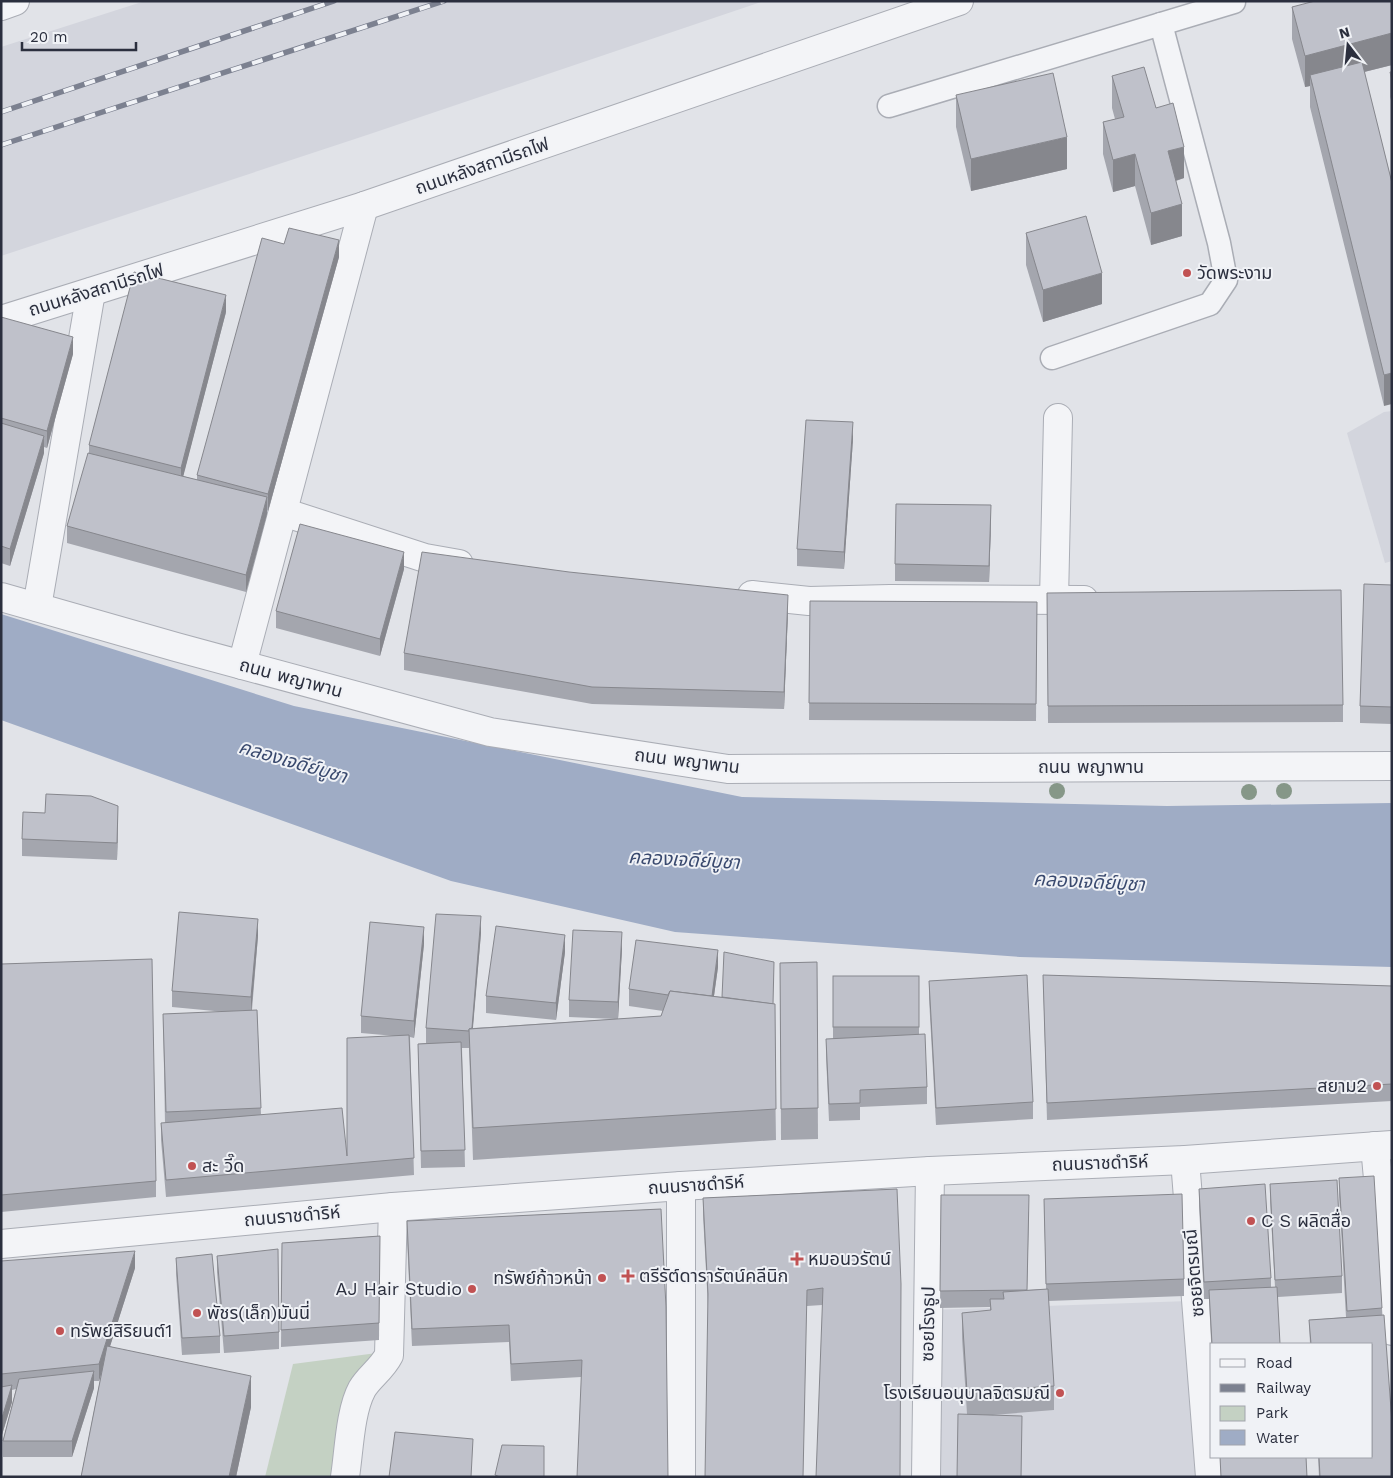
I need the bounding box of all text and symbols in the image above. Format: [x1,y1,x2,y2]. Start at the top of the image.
scale bar [22,20,136,52]
north arrow [1323,20,1373,70]
text: N [1337,23,1352,42]
text: 20 m [30,28,68,46]
street label: ถนนหลังสถานีรถไฟ [412,133,551,198]
street label: ถนนหลังสถานีรถไฟ [26,259,166,320]
place label: วัดพระงาม [1197,262,1272,283]
marker: วัดพระงาม [1181,267,1193,279]
street label: ถนน พญาพาน [237,654,345,701]
water label: คลองเจดีย์บูชา [236,735,351,789]
street label: ถนน พญาพาน [633,744,741,777]
street label: ถนน พญาพาน [1038,756,1144,777]
water label: คลองเจดีย์บูชา [628,845,741,875]
water label: คลองเจดีย์บูชา [1033,867,1146,897]
place label: สยาม2 [1317,1075,1367,1096]
marker: สยาม2 [1371,1080,1383,1092]
street label: ถนนราชดำริห์ [1051,1150,1149,1175]
place label: สะ วี๊ด [202,1153,244,1176]
marker: สะ วี๊ด [186,1160,198,1172]
street label: ถนนราชดำริห์ [647,1171,745,1198]
street label: ถนนราชดำริห์ [243,1201,341,1230]
place label: C S ผลิตสื่อ [1261,1208,1351,1231]
marker: C S ผลิตสื่อ [1245,1215,1257,1227]
street label: ซอยจิตรมณี [1179,1228,1208,1318]
place label: หมอนวรัตน์ [808,1248,891,1269]
marker: หมอนวรัตน์ [790,1252,804,1266]
place label: ตรีรัต์ดารารัตน์คลีนิก [639,1265,788,1286]
place label: ทรัพย์ก้าวหน้า [493,1267,592,1288]
marker: ตรีรัต์ดารารัตน์คลีนิก [621,1269,635,1283]
marker: ทรัพย์ก้าวหน้า [596,1272,608,1284]
place label: AJ Hair Studio [336,1278,462,1299]
marker: AJ Hair Studio [466,1283,478,1295]
street label: ซอยโรงธูป [916,1286,941,1362]
place label: พัชร(เล็ก)มันนี่ [207,1300,310,1323]
marker: พัชร(เล็ก)มันนี่ [191,1307,203,1319]
place label: ทรัพย์สิริยนต์1 [70,1320,172,1341]
marker: ทรัพย์สิริยนต์1 [54,1325,66,1337]
legend [1210,1343,1373,1458]
text: Road [1256,1354,1293,1372]
text: Railway [1256,1379,1311,1397]
place label: โรงเรียนอนุบาลจิตรมณี [884,1382,1050,1404]
marker: โรงเรียนอนุบาลจิตรมณี [1054,1387,1066,1399]
text: Park [1256,1404,1289,1422]
text: Water [1256,1429,1299,1447]

